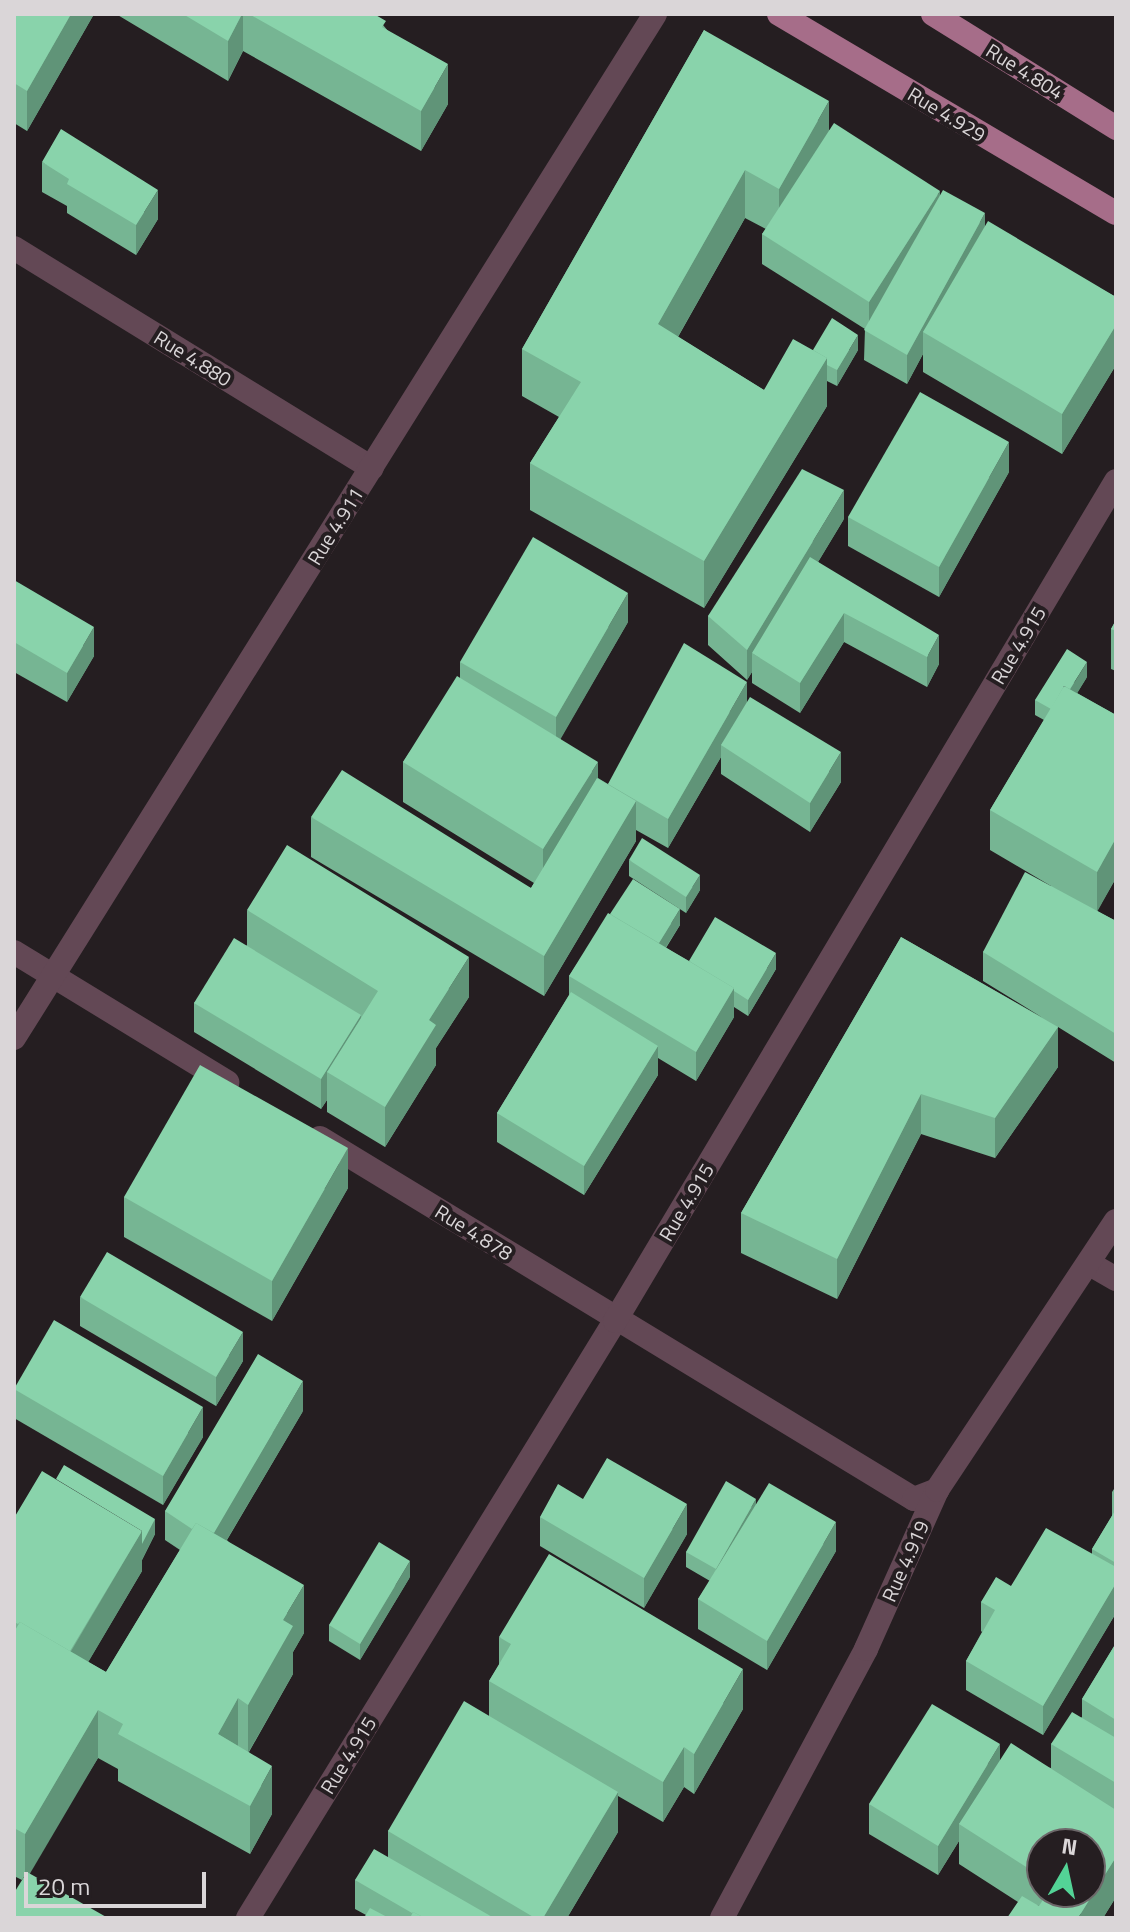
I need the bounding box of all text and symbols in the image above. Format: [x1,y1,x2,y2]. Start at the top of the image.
street label: Rue 4.804 [982,38,1068,104]
street label: Rue 4.929 [904,81,990,147]
street label: Rue 4.880 [150,325,236,391]
street label: Rue 4.911 [302,483,368,569]
street label: Rue 4.915 [985,602,1051,688]
street label: Rue 4.915 [653,1159,719,1245]
street label: Rue 4.878 [431,1199,517,1265]
street label: Rue 4.919 [876,1517,934,1605]
street label: Rue 4.915 [315,1712,381,1798]
north arrow [1026,1828,1106,1908]
text: N [1059,1828,1080,1864]
scale bar [28,1856,210,1906]
text: 20 m [38,1868,90,1904]

